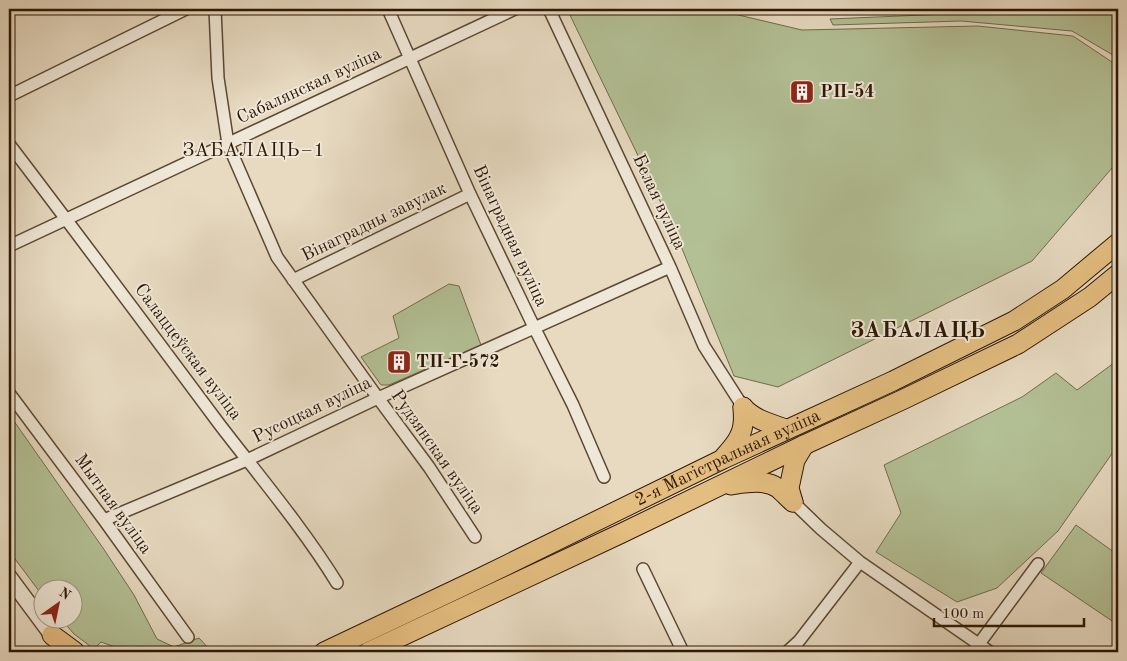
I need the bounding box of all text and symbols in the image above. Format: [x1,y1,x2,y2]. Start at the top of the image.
street label: Сабалянская вуліца [234,45,384,127]
building icon: РП-54 [789,79,815,105]
place label: РП-54 [820,83,875,101]
district label: ЗАБАЛАЦЬ–1 [182,142,326,161]
street label: Белая вуліца [629,151,689,253]
street label: Вінаградная вуліца [469,162,551,310]
street label: Вінаградны завулак [299,179,449,265]
street label: Салаццеўская вуліца [131,280,245,424]
district label: ЗАБАЛАЦЬ [850,320,986,342]
building icon: ТП-Г-572 [386,349,412,375]
place label: ТП-Г-572 [416,353,500,371]
street label: Русоцкая вуліца [250,373,374,447]
street label: Рудзянская вуліца [388,387,487,517]
street label: 2-я Магістральная вуліца [632,407,823,510]
street label: Мытная вуліца [71,451,155,557]
north arrow [32,578,82,628]
text: N [56,585,73,603]
scale bar [934,596,1084,628]
text: 100 m [942,607,984,622]

